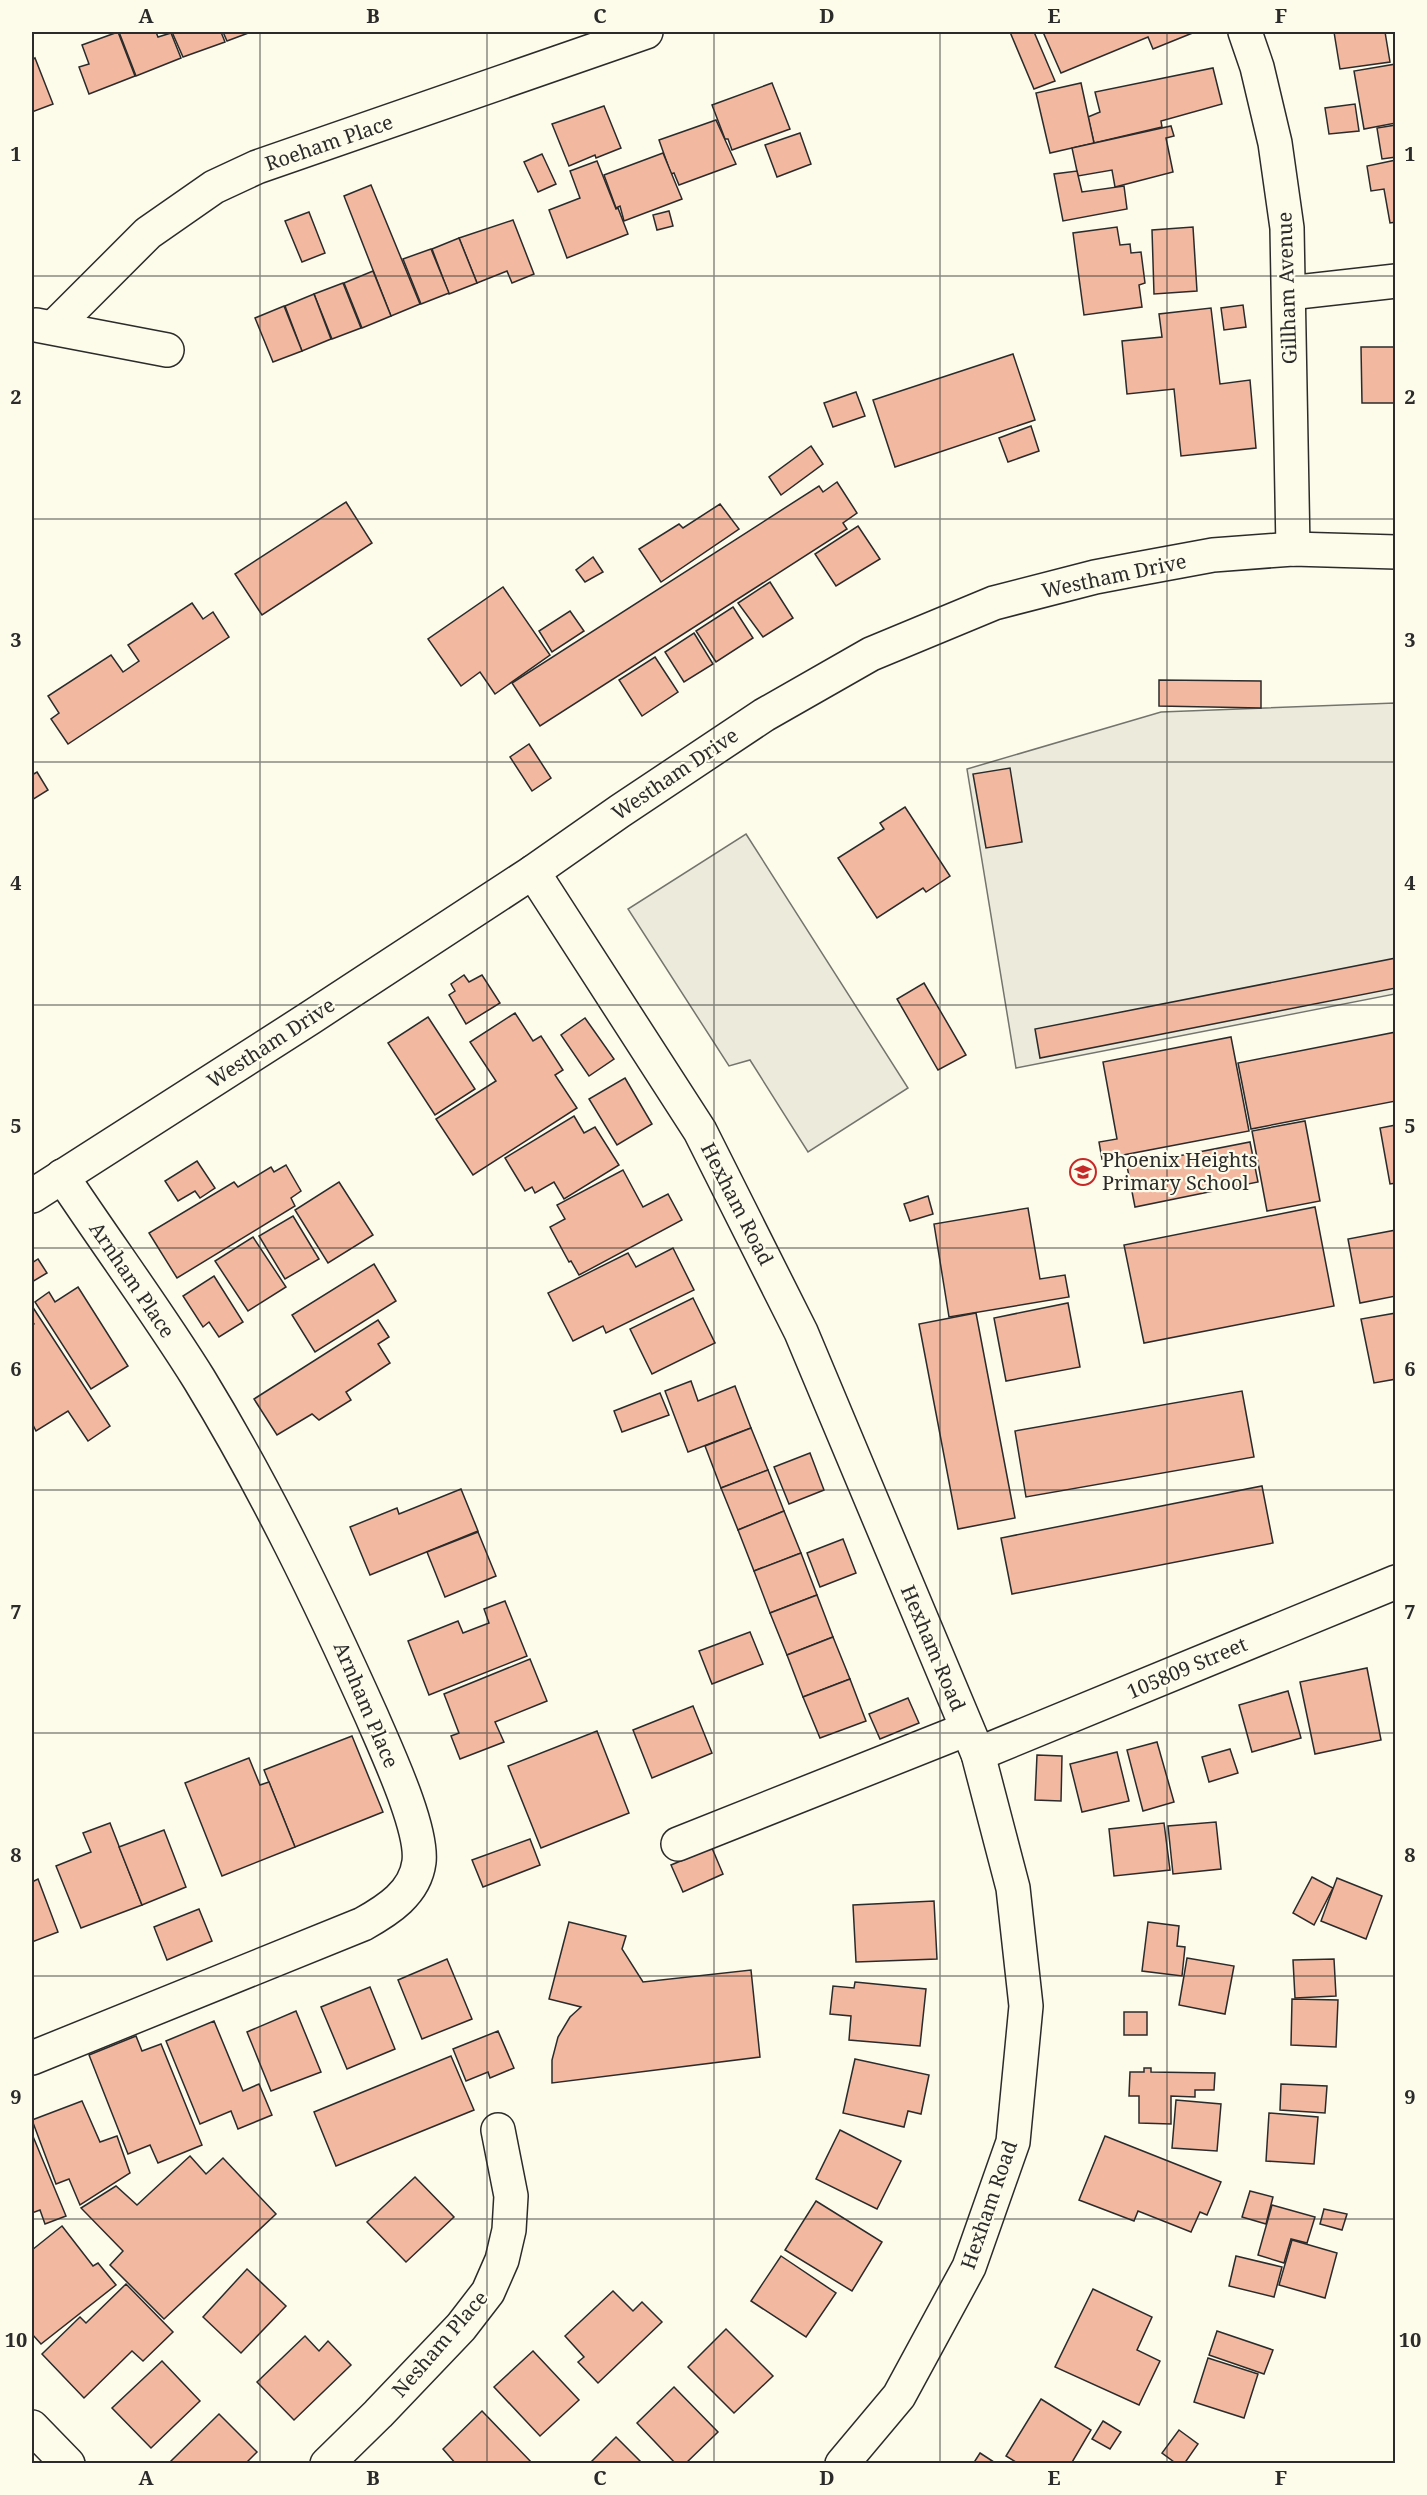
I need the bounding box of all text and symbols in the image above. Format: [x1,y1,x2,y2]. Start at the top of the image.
text: A [138,2,154,29]
text: B [366,2,380,29]
text: C [593,2,607,29]
text: D [819,2,835,29]
text: E [1047,2,1061,29]
text: F [1275,2,1287,29]
street label: Roeham Place [261,108,396,177]
text: 1 [10,140,22,167]
text: 1 [1404,140,1416,167]
street label: Gillham Avenue [1270,211,1303,365]
text: 2 [10,383,22,410]
text: 2 [1404,383,1416,410]
street label: Westham Drive [1039,547,1189,604]
text: 3 [10,626,22,653]
text: 3 [1404,626,1416,653]
street label: Westham Drive [606,721,743,826]
text: 4 [10,869,22,896]
text: 4 [1404,869,1416,896]
street label: Westham Drive [202,991,340,1094]
text: 5 [10,1112,22,1139]
text: 5 [1404,1112,1416,1139]
street label: Hexham Road [695,1138,780,1270]
place label: Phoenix Heights Primary School [1102,1146,1258,1196]
school or university icon: Phoenix Heights Primary School [1068,1157,1098,1187]
street label: Arnham Place [84,1216,181,1343]
text: 6 [10,1355,22,1382]
text: 6 [1404,1355,1416,1382]
street label: Hexham Road [895,1581,972,1715]
text: 7 [10,1598,22,1625]
text: 7 [1404,1598,1416,1625]
street label: 105809 Street [1123,1630,1251,1705]
street label: Arnham Place [328,1638,405,1772]
text: 8 [10,1841,22,1868]
text: 8 [1404,1841,1416,1868]
text: 9 [10,2083,22,2110]
text: 9 [1404,2083,1416,2110]
street label: Hexham Road [954,2137,1023,2273]
street label: Nesham Place [386,2285,493,2403]
text: 10 [5,2326,27,2353]
text: 10 [1399,2326,1421,2353]
text: A [138,2464,154,2491]
text: B [366,2464,380,2491]
text: C [593,2464,607,2491]
text: D [819,2464,835,2491]
text: E [1047,2464,1061,2491]
text: F [1275,2464,1287,2491]

